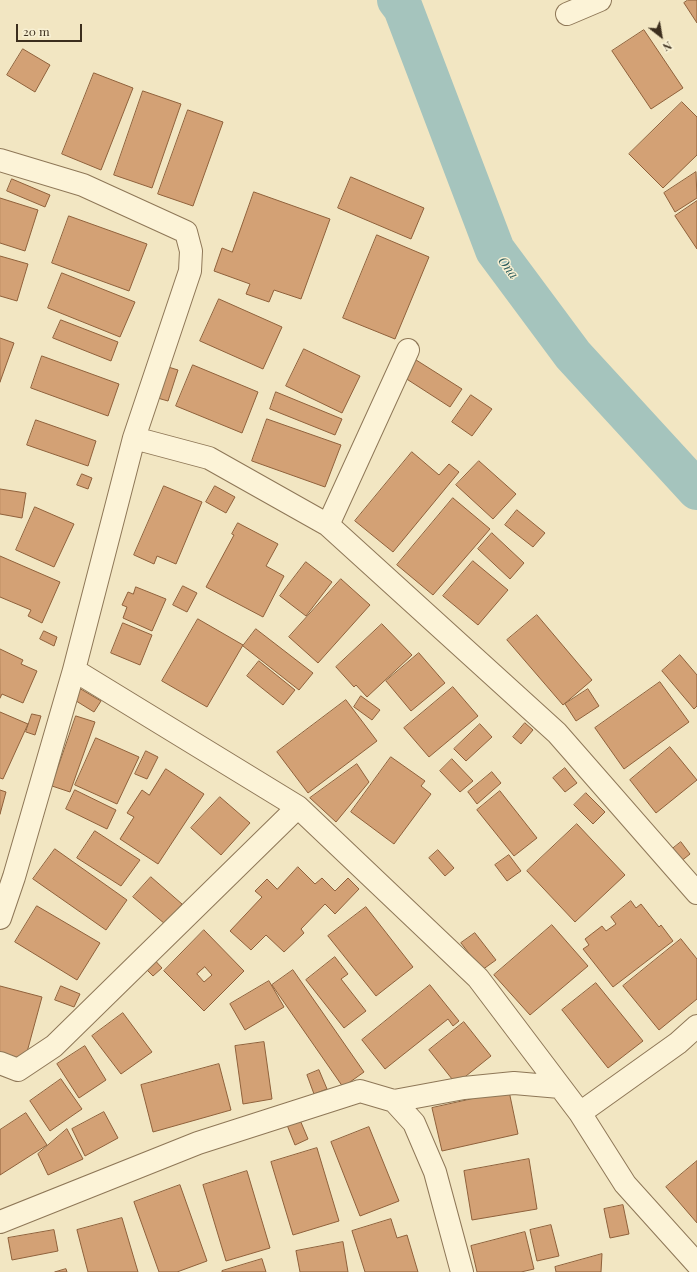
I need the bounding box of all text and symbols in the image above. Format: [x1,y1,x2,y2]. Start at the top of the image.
scale bar [18,16,84,42]
north arrow [641,16,681,56]
text: 20 m [23,23,50,39]
text: N [660,38,675,55]
water label: Ona [495,254,521,282]

